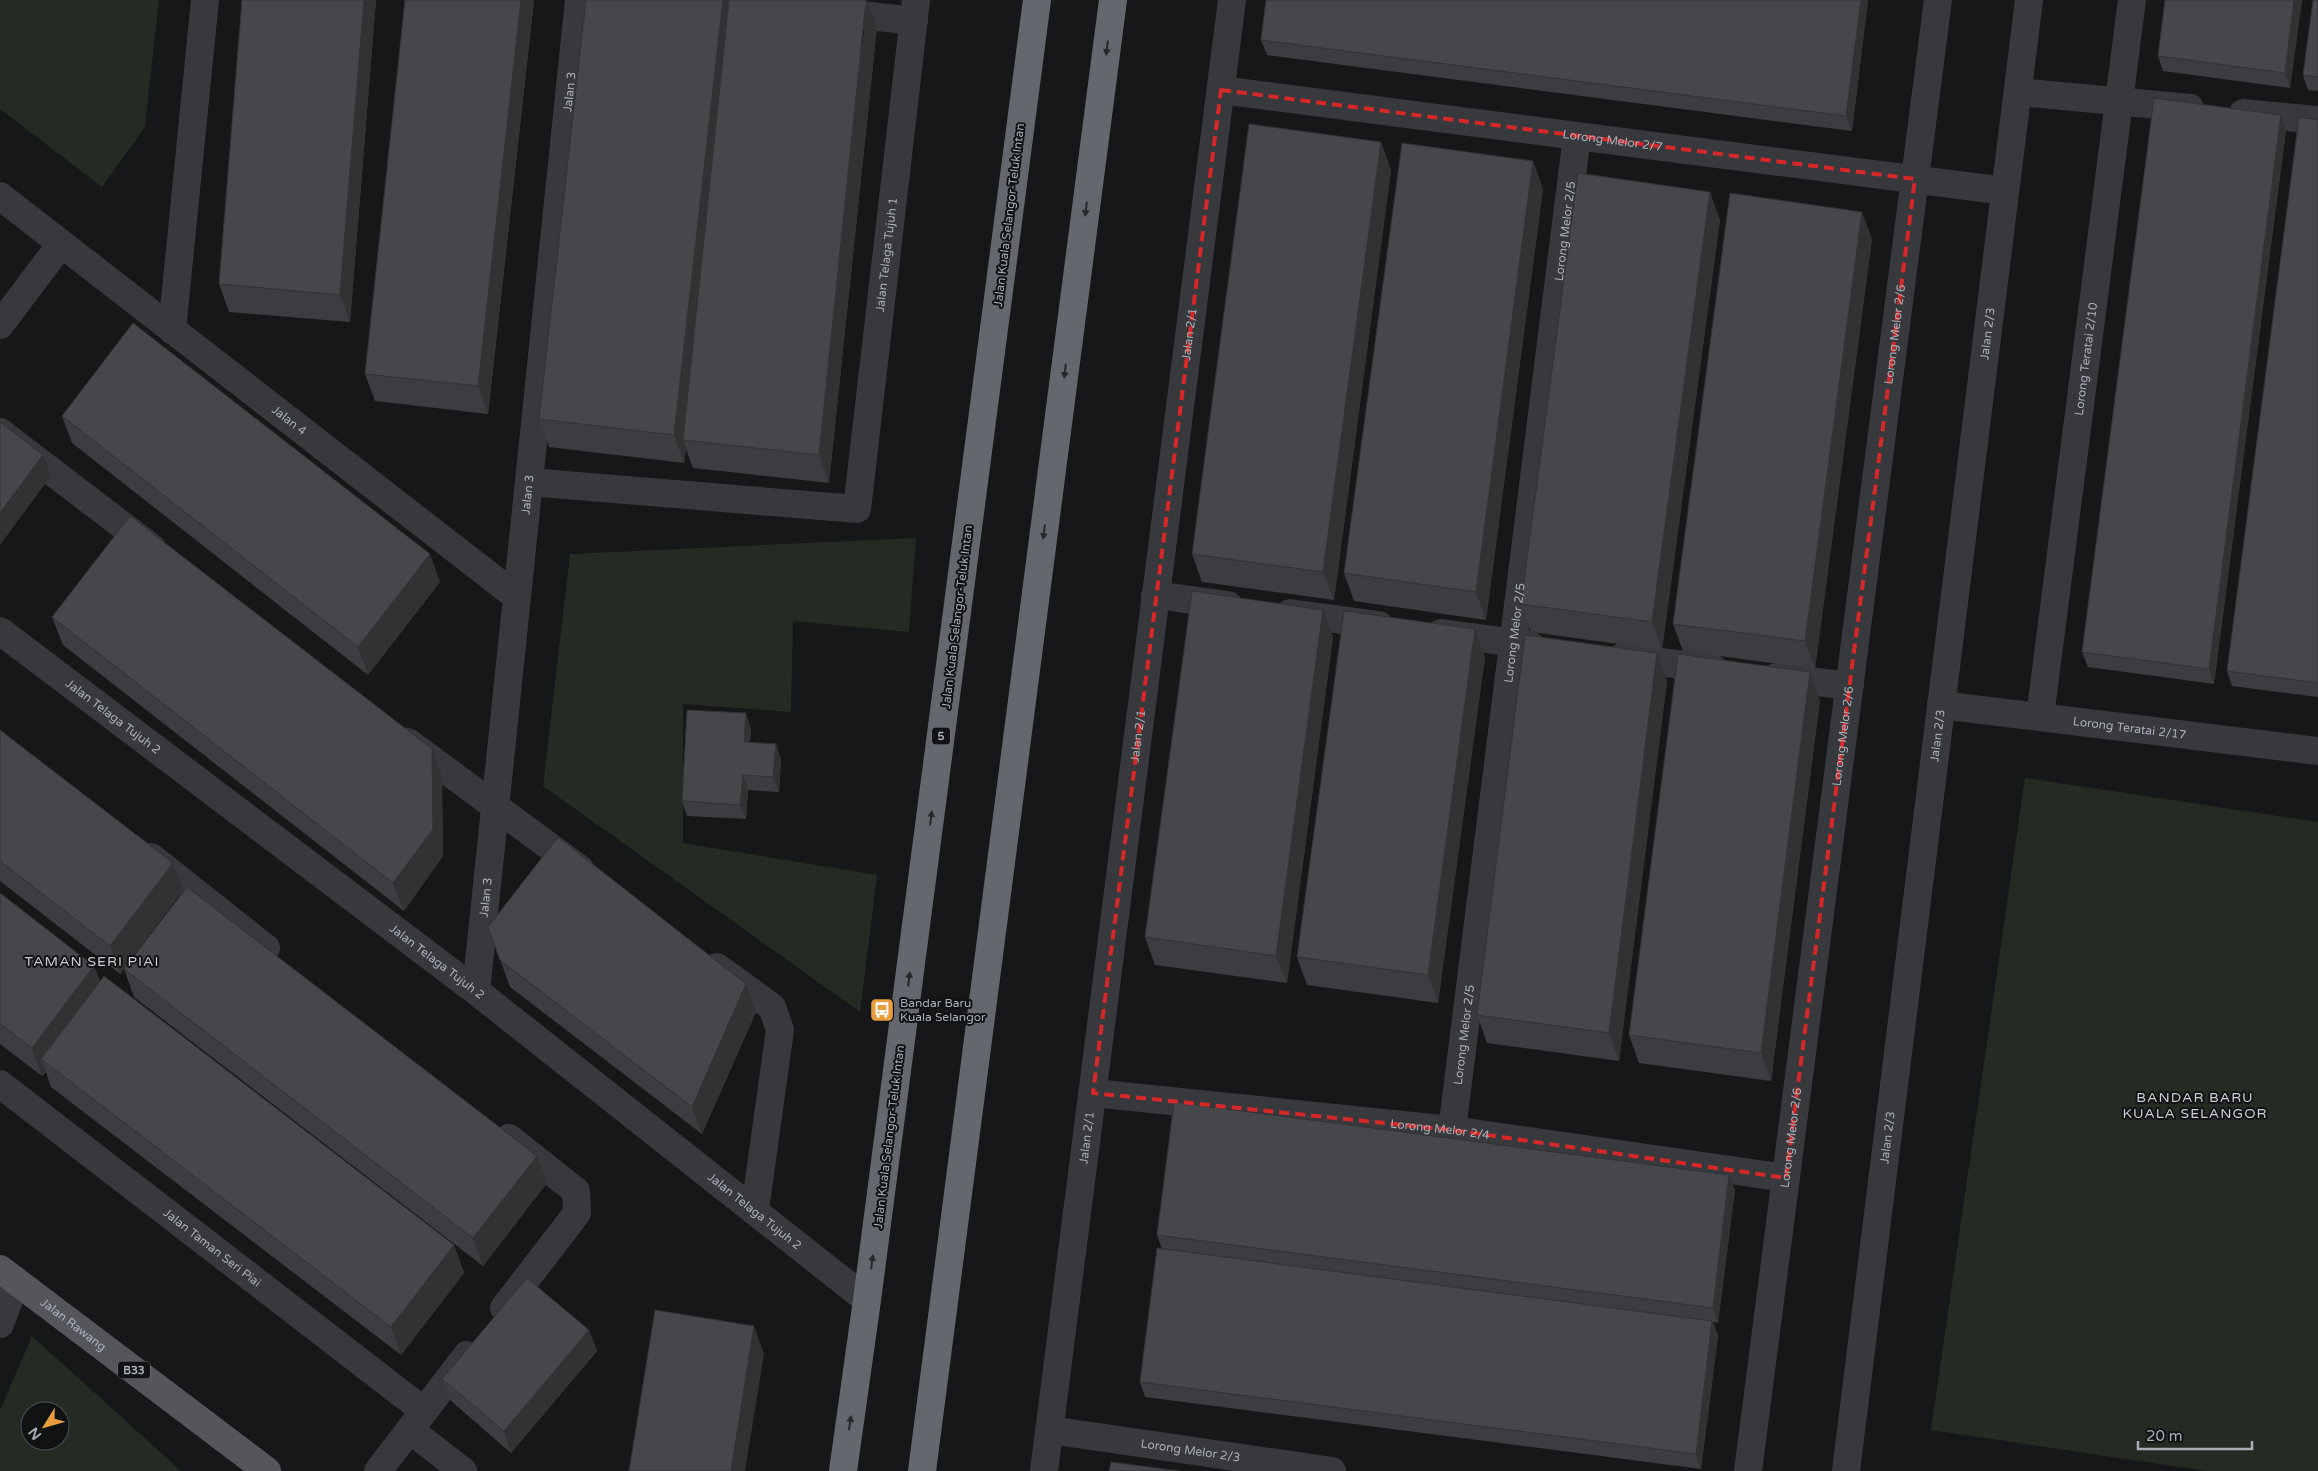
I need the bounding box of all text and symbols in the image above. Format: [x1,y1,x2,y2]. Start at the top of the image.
one-way arrow [1103,41,1111,57]
street label: Jalan 3 [560,71,578,112]
street label: Jalan Kuala Selangor-Teluk Intan [991,123,1027,307]
street label: Lorong Melor 2/7 [1562,127,1664,154]
street label: Lorong Melor 2/5 [1552,180,1578,282]
street label: Jalan Telaga Tujuh 1 [873,197,900,313]
one-way arrow [1082,202,1090,218]
street label: Lorong Melor 2/6 [1881,284,1908,385]
street label: Lorong Teratai 2/10 [2072,301,2100,416]
street label: Jalan 2/1 [1179,307,1200,361]
street label: Jalan 2/3 [1977,307,1998,361]
one-way arrow [1061,363,1069,379]
street label: Jalan 4 [269,403,310,438]
street label: Jalan 3 [519,474,537,515]
one-way arrow [1040,524,1048,540]
street label: Jalan Kuala Selangor-Teluk Intan [939,525,975,709]
street label: Lorong Melor 2/5 [1501,582,1528,684]
street label: Jalan Telaga Tujuh 2 [63,676,163,757]
street label: Lorong Melor 2/6 [1830,685,1856,787]
street label: Jalan 2/1 [1128,709,1148,763]
street label: Jalan 2/3 [1927,709,1948,763]
street label: Lorong Teratai 2/17 [2072,714,2187,742]
road number: 5 [932,728,950,744]
one-way arrow [927,810,935,826]
street label: Jalan 3 [477,877,495,918]
street label: Jalan Telaga Tujuh 2 [387,921,487,1002]
district label: TAMAN SERI PIAI [25,953,159,970]
one-way arrow [906,971,914,987]
street label: Lorong Melor 2/5 [1451,984,1477,1086]
place label: Bandar Baru Kuala Selangor [900,996,986,1024]
bus stop icon: Bandar Baru Kuala Selangor [869,997,895,1023]
street label: Jalan Kuala Selangor-Teluk Intan [871,1045,907,1229]
street label: Lorong Melor 2/6 [1778,1087,1804,1189]
district label: BANDAR BARU KUALA SELANGOR [2123,1089,2267,1122]
street label: Jalan 2/3 [1877,1110,1898,1165]
street label: Jalan 2/1 [1076,1111,1097,1165]
street label: Lorong Melor 2/4 [1390,1117,1491,1142]
street label: Jalan Telaga Tujuh 2 [705,1170,804,1252]
street label: Jalan Taman Seri Piai [161,1206,264,1290]
one-way arrow [868,1254,876,1270]
street label: Jalan Rawang [38,1295,109,1354]
road number: B33 [118,1362,150,1378]
north arrow [20,1401,70,1451]
one-way arrow [846,1414,854,1430]
scale bar [2138,1418,2252,1450]
text: N [25,1424,45,1443]
text: 20 m [2146,1427,2183,1445]
street label: Lorong Melor 2/3 [1140,1436,1241,1465]

